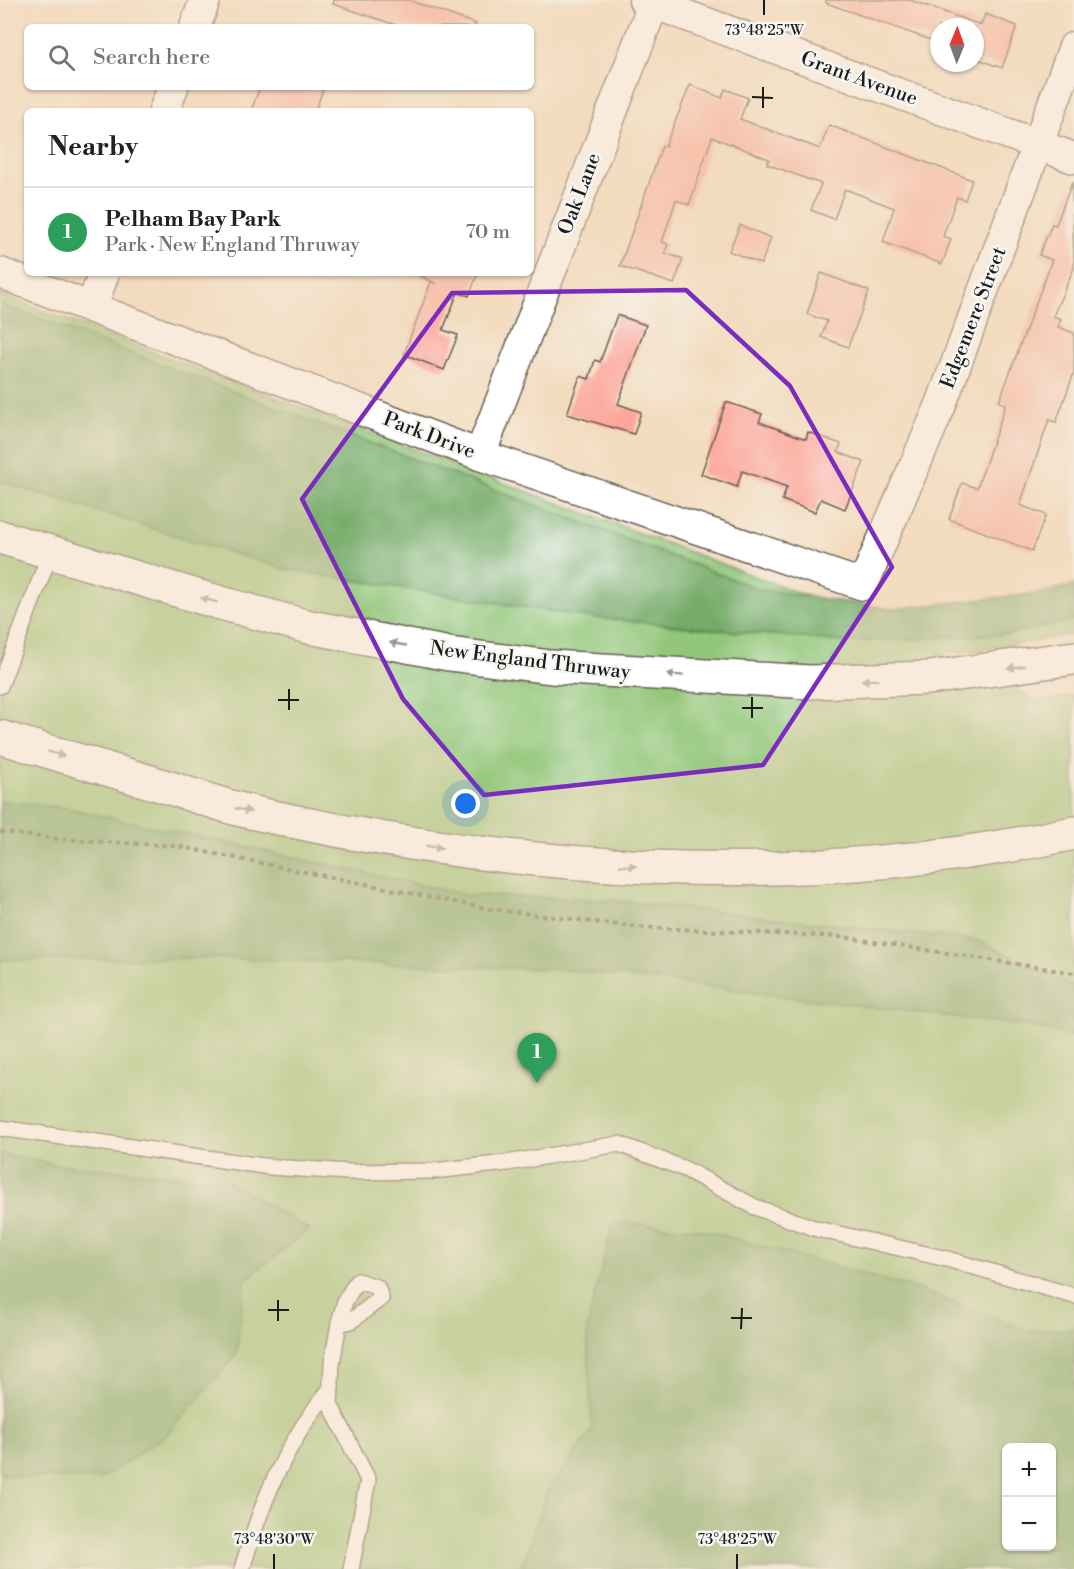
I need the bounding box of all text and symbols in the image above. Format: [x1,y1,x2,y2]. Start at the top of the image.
north arrow [930,18,984,72]
text: 73°48'25"W [725,21,804,40]
search box [24,24,534,90]
icon: search [45,41,78,74]
text: Search here [93,44,210,71]
street label: Grant Avenue [797,46,921,112]
text: Nearby [48,131,138,163]
street label: Oak Lane [553,150,607,238]
text: Pelham Bay Park [105,206,281,233]
text: 1 [63,220,72,245]
text: 70 m [466,220,510,245]
text: Park · New England Thruway [105,233,360,258]
street label: Edgemere Street [935,243,1013,393]
street label: Park Drive [379,407,479,465]
one-way arrow [199,595,217,604]
street label: New England Thruway [428,636,632,686]
one-way arrow [389,639,408,648]
one-way arrow [1007,663,1026,672]
one-way arrow [666,671,685,680]
one-way arrow [861,675,880,684]
one-way arrow [47,750,65,759]
your location [451,789,480,818]
one-way arrow [234,805,252,815]
one-way arrow [425,843,444,852]
one-way arrow [619,861,638,871]
pin: 1 [518,1034,556,1083]
map controls [1002,1443,1056,1551]
button: + [1002,1443,1056,1497]
button: − [1002,1497,1056,1551]
text: 73°48'30"W [234,1530,315,1549]
text: 73°48'25"W [698,1530,777,1549]

